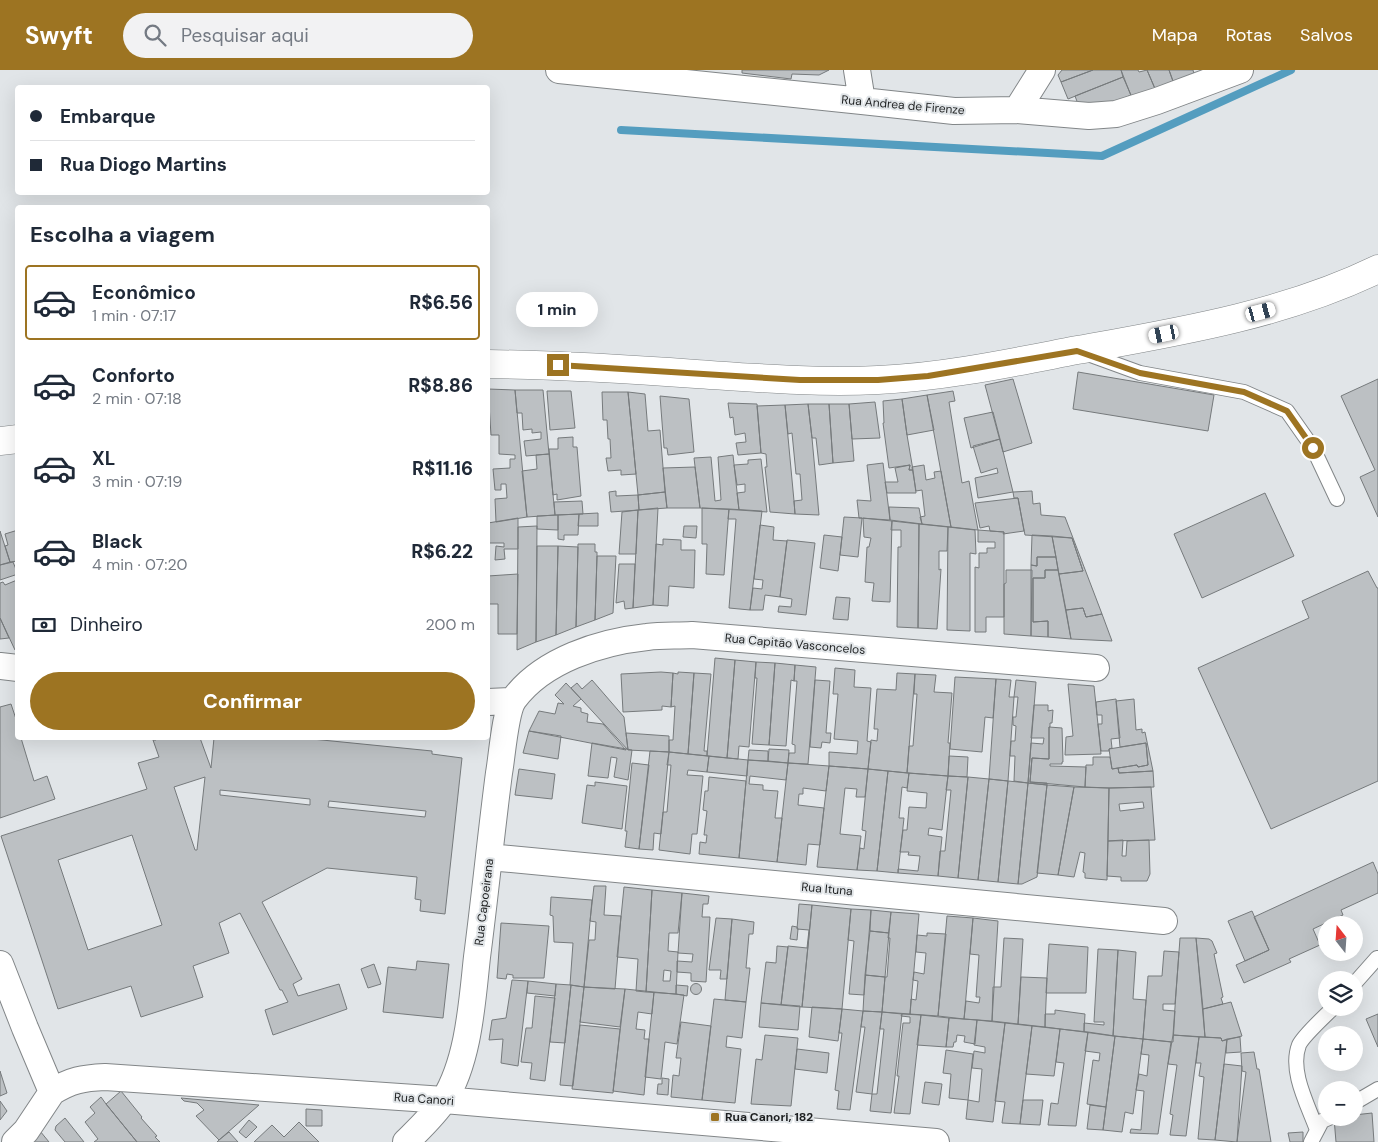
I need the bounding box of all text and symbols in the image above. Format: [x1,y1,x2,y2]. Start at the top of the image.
search box [123,13,473,58]
text: Swyft [25,20,93,51]
icon: search [141,21,169,49]
text: Pesquisar aqui [181,23,309,48]
text: Mapa [1152,23,1198,47]
text: Rotas [1226,23,1272,47]
text: Salvos [1300,23,1353,47]
street label: Rua Andrea de Firenze [841,92,966,118]
text: Embarque [60,104,156,129]
text: Rua Diogo Martins [60,152,227,177]
text: Escolha a viagem [30,220,215,249]
icon: car [32,280,77,325]
text: Econômico [92,280,196,305]
text: R$6.56 [409,290,473,315]
callout: 1 min [517,292,599,328]
text: 1 min [537,299,577,320]
car [1244,301,1277,323]
text: 1 min · 07:17 [92,305,176,326]
car [1147,324,1180,344]
route end [547,354,569,376]
icon: car [32,363,77,408]
text: Conforto [92,363,175,388]
text: R$8.86 [408,373,473,398]
text: 2 min · 07:18 [92,388,182,409]
route start [1302,437,1324,459]
icon: car [32,446,77,491]
text: XL [92,446,115,471]
text: R$11.16 [412,456,473,481]
text: 3 min · 07:19 [92,471,182,492]
icon: car [32,529,77,574]
text: Black [92,529,143,554]
text: R$6.22 [411,539,473,564]
text: 4 min · 07:20 [92,554,187,575]
icon: cash [30,611,58,639]
text: Dinheiro [70,612,143,637]
text: 200 m [426,614,475,635]
street label: Rua Capitão Vasconcelos [724,630,866,658]
button: Confirmar [30,672,475,730]
street label: Rua Capoeirana [471,858,497,946]
street label: Rua Ituna [801,879,853,899]
north arrow [1318,916,1362,961]
map controls [1318,916,1363,1126]
button: layers [1318,971,1363,1016]
button: + [1318,1026,1363,1071]
button: − [1318,1081,1363,1126]
street label: Rua Canori [393,1089,455,1109]
place label: Rua Canori, 182 [725,1109,813,1125]
marker: Rua Canori, 182 [709,1111,721,1123]

